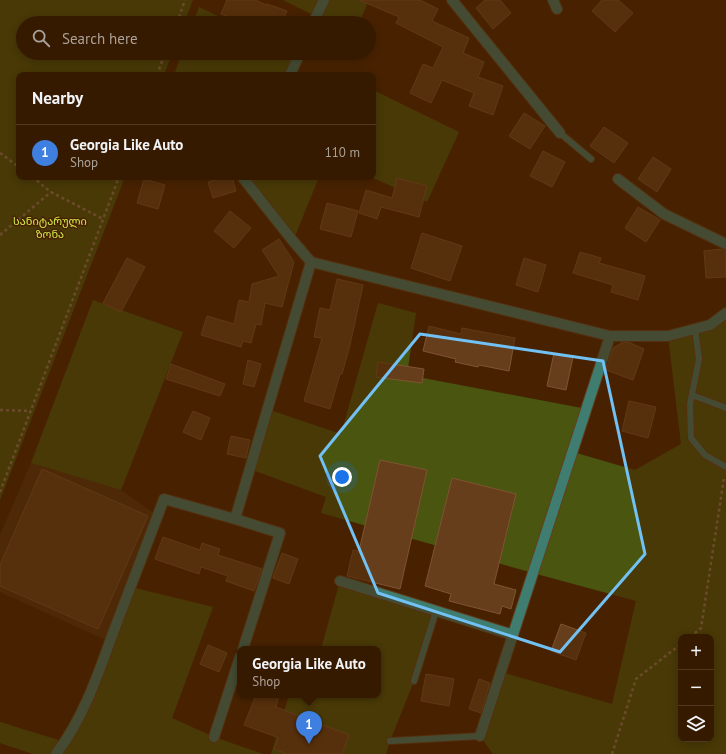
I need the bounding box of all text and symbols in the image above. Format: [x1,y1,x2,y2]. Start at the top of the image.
search box [16,16,376,60]
icon: search [30,27,52,49]
text: Search here [62,29,138,48]
text: Nearby [32,87,83,109]
text: Georgia Like Auto [70,135,183,154]
text: 1 [41,144,49,161]
text: 110 m [325,144,360,161]
text: Shop [70,154,98,171]
park label: სანიტარული ზონა [13,214,87,241]
your location [332,467,352,487]
map controls [678,634,714,742]
button: + [678,634,714,670]
popup [237,646,381,698]
text: Georgia Like Auto [252,654,366,673]
button: − [678,670,714,706]
text: Shop [252,673,280,690]
button: layers [678,706,714,742]
pin: 1 [296,711,322,744]

